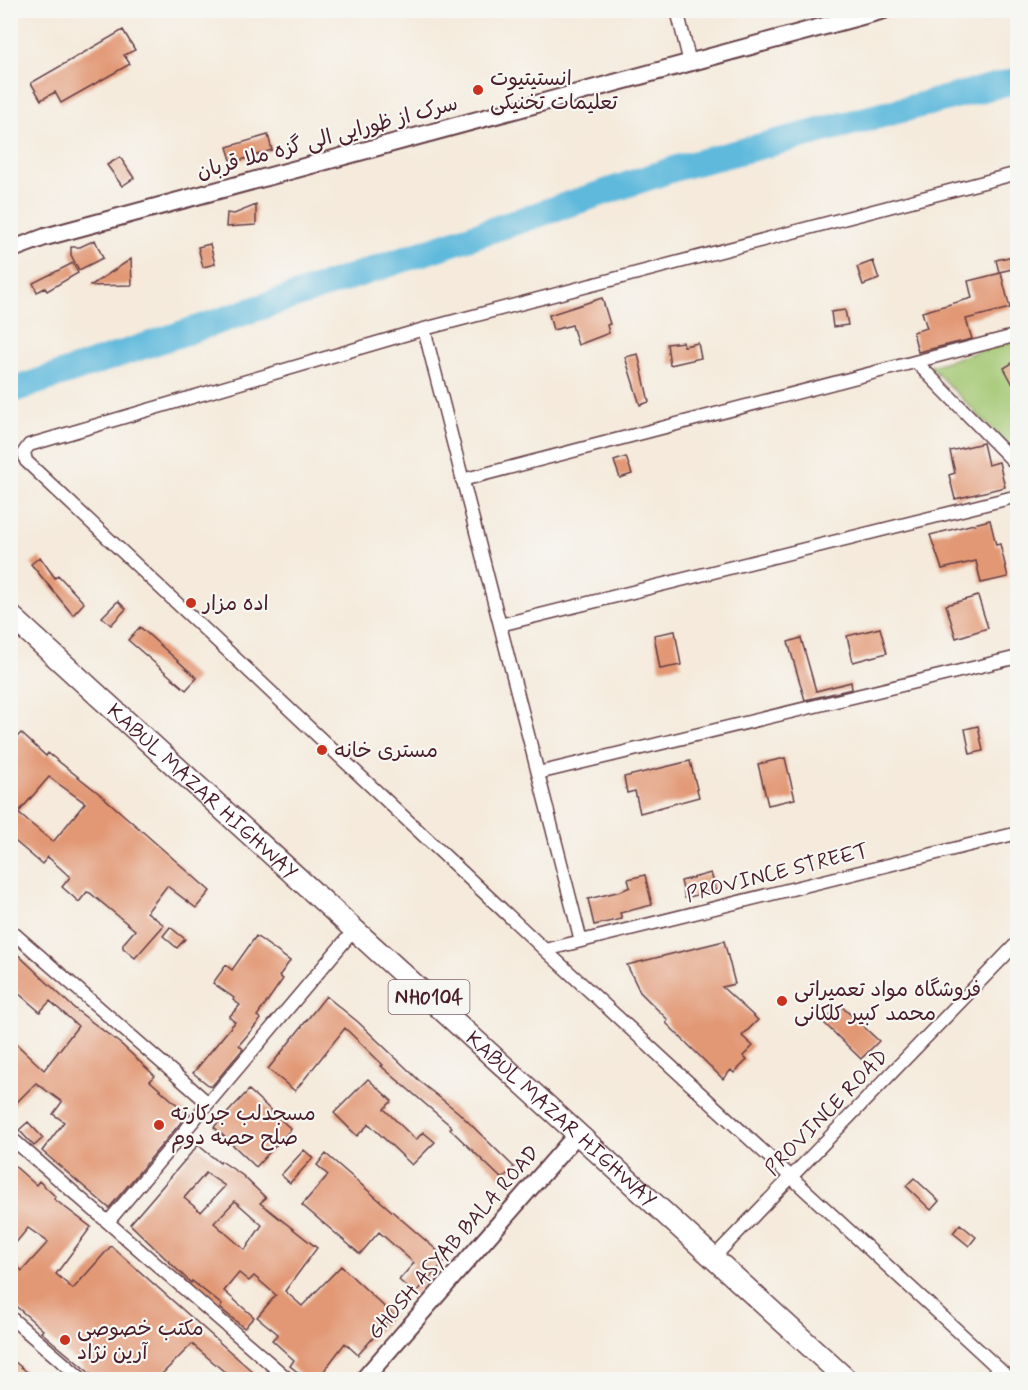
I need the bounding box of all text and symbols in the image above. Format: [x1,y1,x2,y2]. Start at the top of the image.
place label: انستیتیوت تعلیمات تخنیکی [490,65,619,117]
marker: انستیتیوت تعلیمات تخنیکی [471,83,485,97]
street label: سرک از ظورایی الی گزه ملا قربان [194,90,461,186]
place label: اده مزار [201,590,269,618]
marker: اده مزار [184,596,198,610]
street label: KABUL MAZAR HIGHWAY [101,697,304,887]
place label: مستری خانه [334,737,438,765]
marker: مستری خانه [315,743,329,757]
street label: PROVINCE STREET [683,837,871,909]
place label: فروشگاه مواد تعمیراتی محمد کبیر کلکانی [794,976,981,1028]
road number: NH0104 [388,980,470,1014]
marker: فروشگاه مواد تعمیراتی محمد کبیر کلکانی [775,994,789,1008]
street label: KABUL MAZAR HIGHWAY [459,1025,662,1214]
street label: PROVINCE ROAD [759,1043,895,1182]
place label: مسجدلب جرکارته صلح حصه دوم [171,1100,316,1153]
marker: مسجدلب جرکارته صلح حصه دوم [152,1118,166,1132]
street label: GHOSH ASYAB BALA ROAD [362,1140,546,1346]
place label: مکتب خصوصی آرین نژاد [77,1315,204,1367]
marker: مکتب خصوصی آرین نژاد [58,1333,72,1347]

